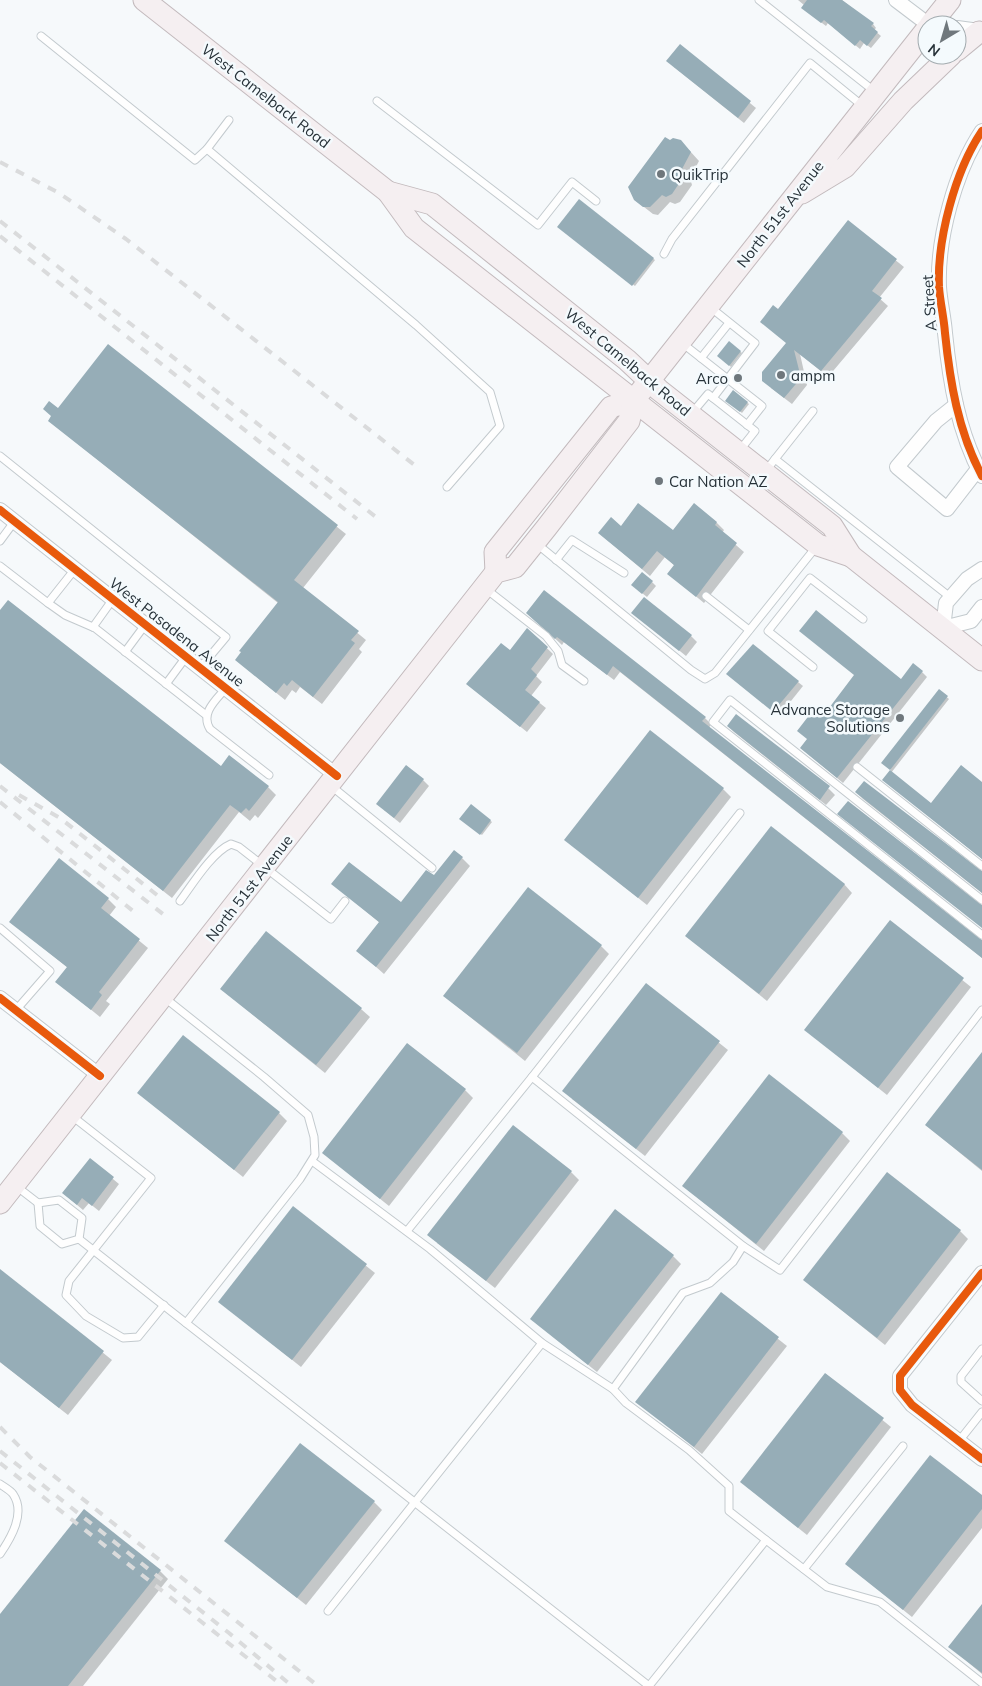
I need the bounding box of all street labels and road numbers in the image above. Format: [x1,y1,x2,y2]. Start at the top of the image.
street label: West Camelback Road [198,40,334,152]
street label: North 51st Avenue [732,157,828,271]
street label: A Street [918,274,940,332]
street label: West Camelback Road [561,304,695,420]
street label: West Pasadena Avenue [106,573,248,691]
street label: North 51st Avenue [201,831,297,945]

